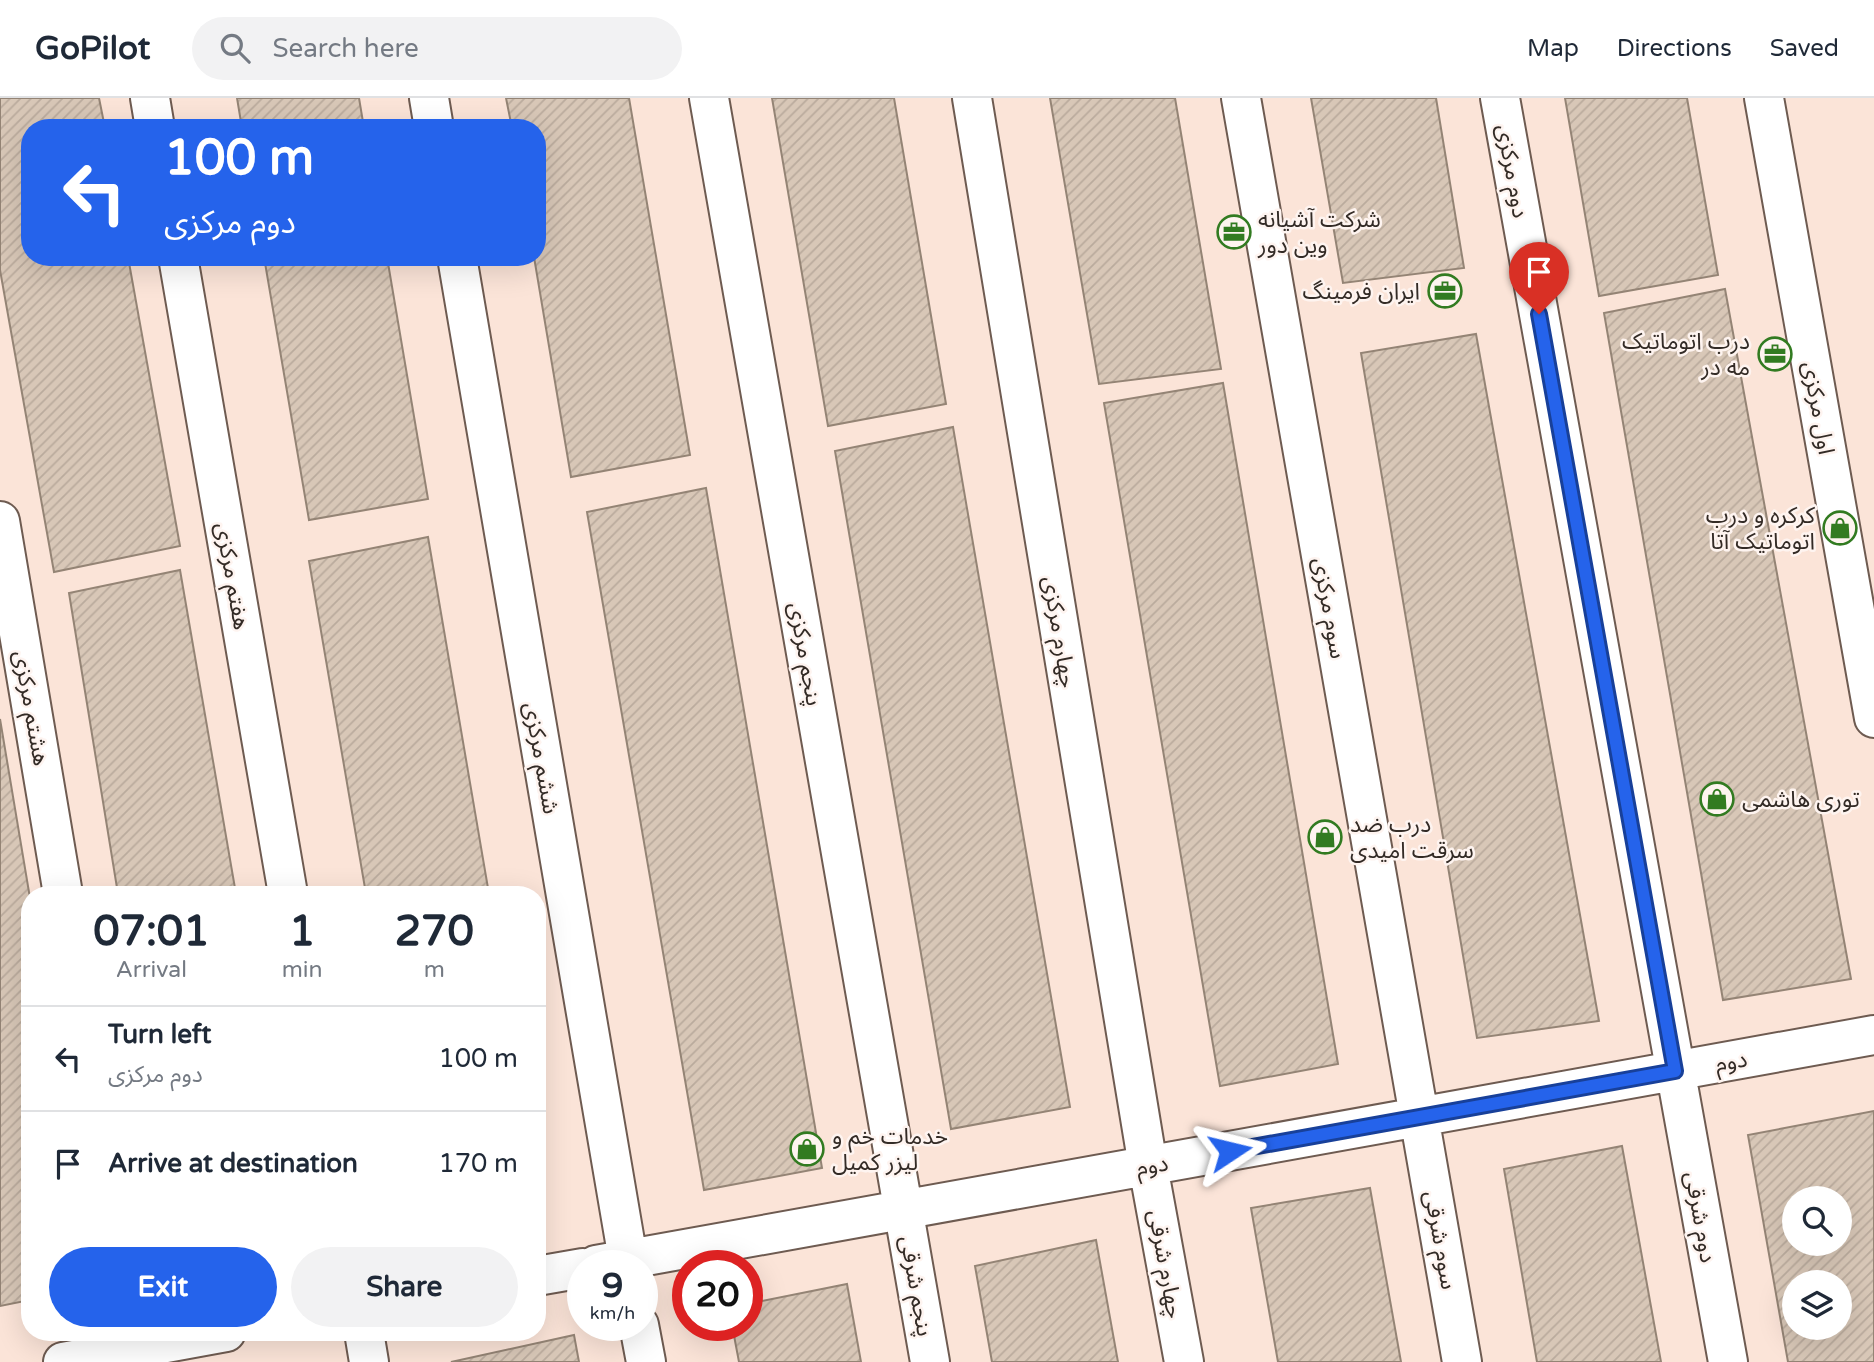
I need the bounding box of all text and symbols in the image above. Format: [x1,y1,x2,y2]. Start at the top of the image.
search box [192,17,682,80]
text: GoPilot [35,29,150,68]
icon: search [216,29,254,67]
text: Search here [272,33,419,64]
text: Map [1527,34,1579,63]
text: Directions [1617,34,1732,63]
text: Saved [1770,34,1839,63]
street label: دوم مرکزی [1487,122,1534,221]
text: 100 m [164,129,314,188]
icon: left [49,147,140,238]
text: دوم مرکزی [164,204,296,242]
place label: شرکت آشیانه وین دور [1257,206,1381,260]
office icon: شرکت آشیانه وین دور [1215,213,1253,251]
pin [1509,242,1569,314]
icon: arrive [1520,253,1558,291]
office icon: ایران فرمینگ [1426,272,1464,310]
place label: ایران فرمینگ [1302,278,1420,306]
place label: درب اتوماتیک مه در [1622,328,1750,382]
office icon: درب اتوماتیک مه در [1756,335,1794,373]
street label: اول مرکزی [1796,359,1840,457]
place label: کرکره و درب اتوماتیک آتا [1706,502,1816,556]
shop icon: کرکره و درب اتوماتیک آتا [1821,509,1859,547]
street label: هفتم مرکزی [207,520,255,632]
street label: سوم مرکزی [1303,555,1352,662]
street label: چهارم مرکزی [1033,574,1082,691]
street label: پنجم مرکزی [780,600,828,708]
street label: هشتم مرکزی [5,648,55,768]
street label: ششم مرکزی [515,700,565,817]
shop icon: توری هاشمی [1698,780,1736,818]
place label: توری هاشمی [1742,786,1860,814]
place label: درب ضد سرقت امیدی [1350,811,1474,865]
shop icon: درب ضد سرقت امیدی [1306,818,1344,856]
text: 07:01 [93,906,210,957]
text: 1 [289,906,315,957]
text: 270 [395,906,474,957]
text: Arrival [116,956,187,984]
text: min [282,956,323,984]
text: m [424,956,445,984]
text: Turn left [108,1019,211,1050]
icon: left [49,1040,87,1078]
text: 100 m [438,1043,518,1074]
street label: دوم [1713,1045,1750,1082]
text: دوم مرکزی [108,1061,203,1089]
position arrow [1193,1114,1267,1188]
place label: خدمات خم و لیزر کمیل [832,1123,948,1177]
shop icon: خدمات خم و لیزر کمیل [788,1130,826,1168]
icon: arrive [49,1145,87,1183]
text: Arrive at destination [108,1148,358,1179]
text: 170 m [438,1148,518,1179]
street label: دوم [1134,1149,1171,1186]
street label: دوم شرقی [1675,1169,1722,1265]
map controls [1782,1186,1852,1340]
button: search [1782,1186,1852,1256]
street label: سوم شرقی [1415,1189,1462,1292]
street label: چهارم شرقی [1139,1207,1188,1321]
street label: پنجم شرقی [891,1234,939,1339]
button: Exit [49,1247,277,1327]
button: Share [291,1247,518,1327]
speed limit sign: 20 [672,1250,763,1341]
text: 9 [602,1265,623,1307]
button: layers [1782,1270,1852,1340]
text: km/h [590,1302,635,1324]

